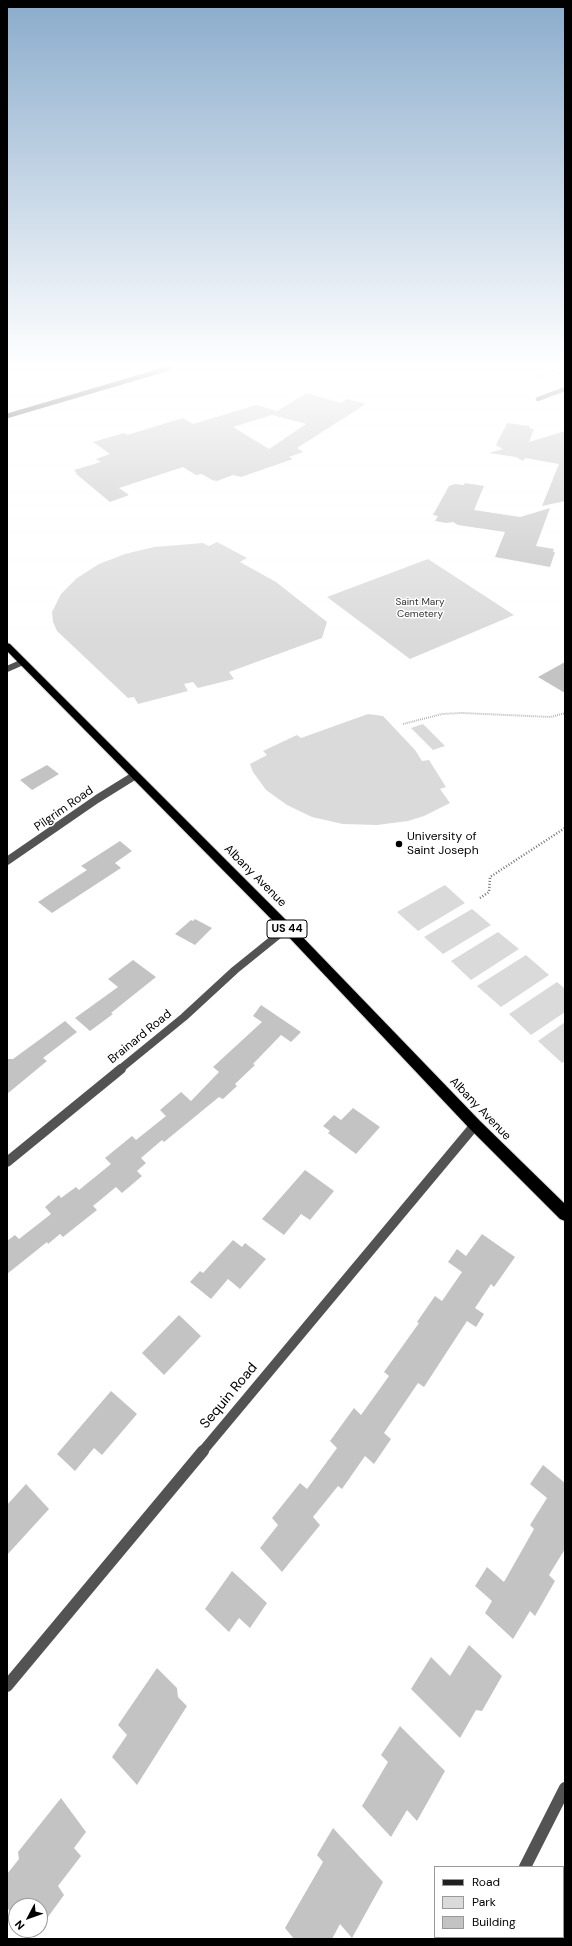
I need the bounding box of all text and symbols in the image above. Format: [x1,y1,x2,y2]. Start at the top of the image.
park label: Saint Mary Cemetery [395,596,445,620]
street label: Pilgrim Road [32,783,96,835]
place label: University of Saint Joseph [407,830,479,858]
marker: University of Saint Joseph [394,839,404,849]
street label: Albany Avenue [221,842,289,910]
road number: US 44 [267,920,307,938]
street label: Brainard Road [105,1007,175,1067]
street label: Albany Avenue [446,1074,514,1144]
street label: Sequin Road [197,1360,261,1432]
legend [434,1866,564,1938]
text: Road [472,1874,500,1890]
text: Park [472,1894,496,1910]
north arrow [8,1898,48,1938]
text: Building [472,1914,516,1930]
text: N [12,1918,28,1933]

